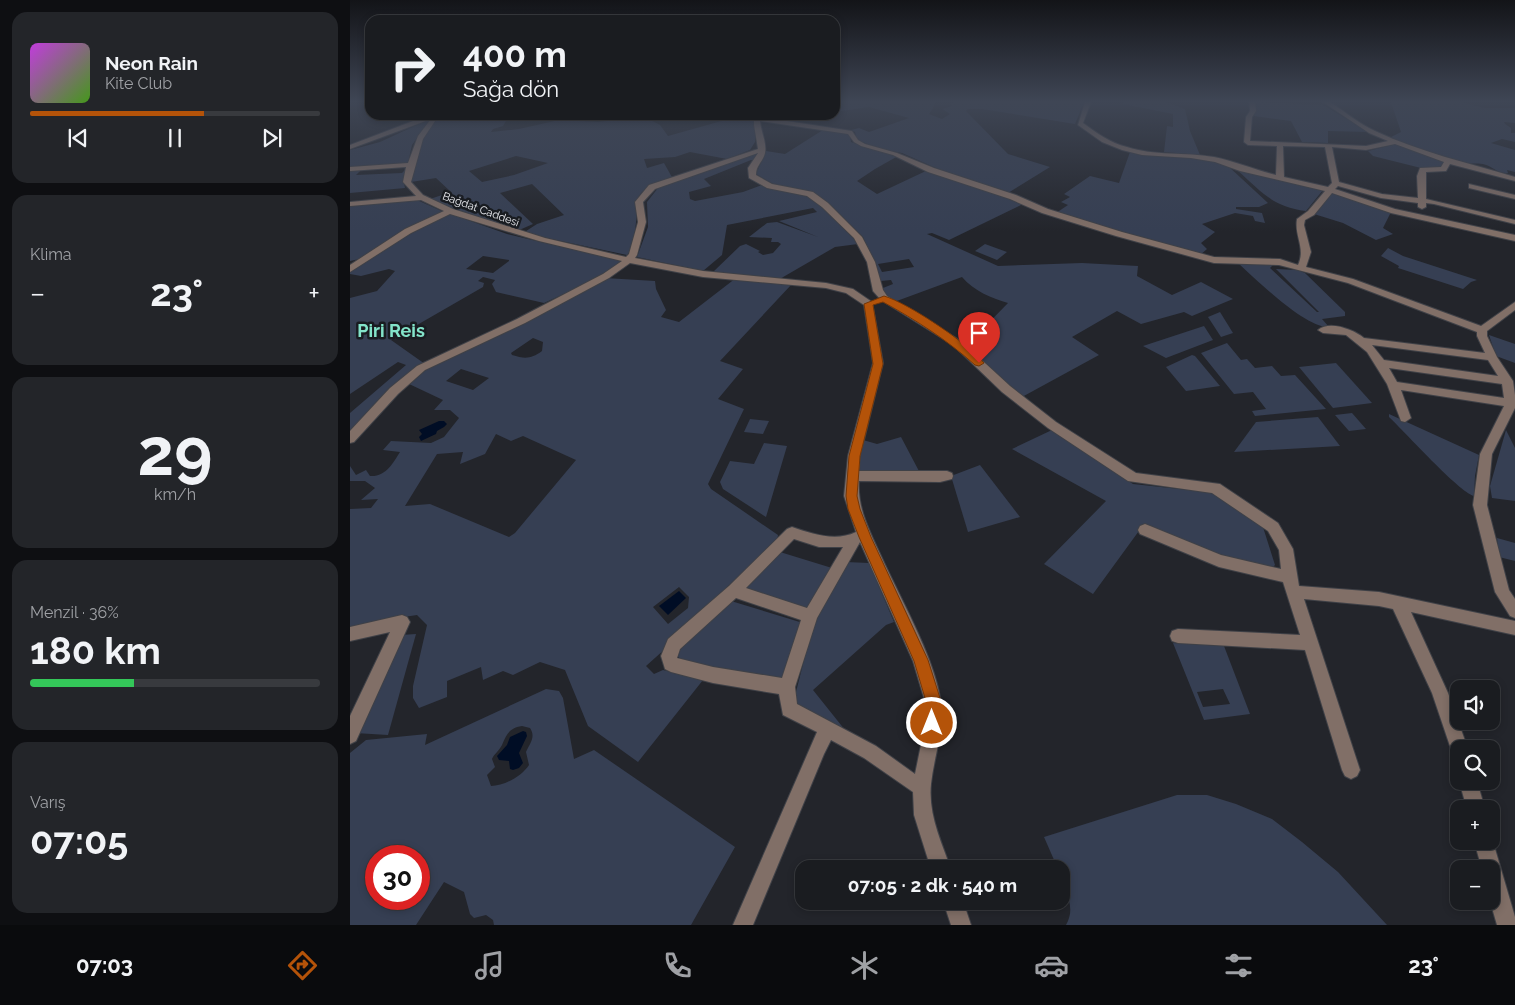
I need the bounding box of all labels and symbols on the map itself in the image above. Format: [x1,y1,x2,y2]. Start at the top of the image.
street label: Bağdat Caddesi [441,190,521,229]
pin [958,312,1000,363]
district label: Piri Reis [357,320,425,341]
position arrow [905,696,957,748]
speed limit sign: 30 [365,845,430,910]

